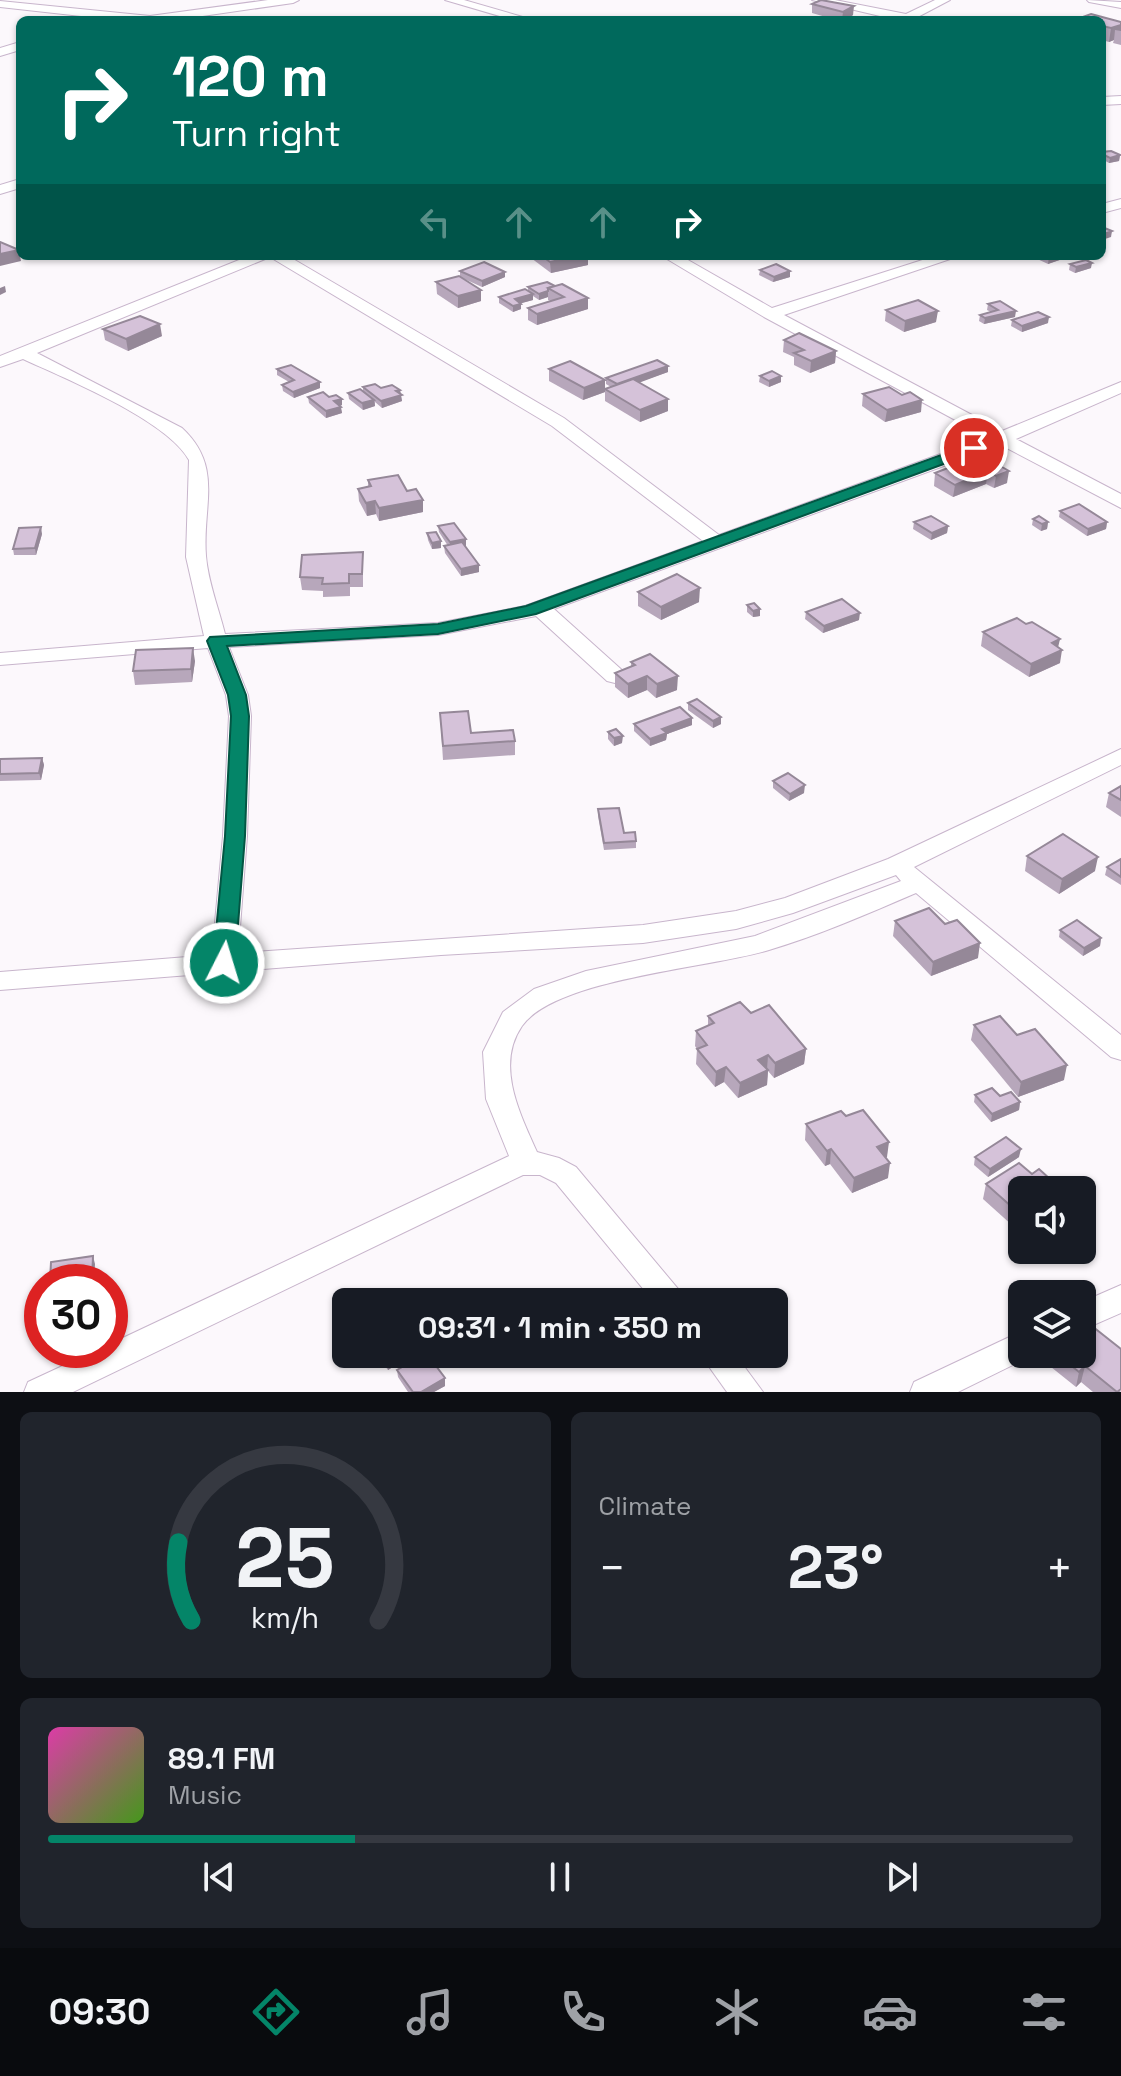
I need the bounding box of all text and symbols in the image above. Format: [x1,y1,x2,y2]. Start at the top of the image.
text: 120 m [172,41,329,112]
icon: right [40,48,144,152]
text: Turn right [172,111,341,157]
icon: left [413,200,457,244]
icon: ahead [497,200,541,244]
icon: ahead [581,200,625,244]
icon: right [665,200,709,244]
pin [940,414,1008,482]
icon: arrive [952,426,996,470]
position arrow [182,921,266,1005]
map controls [1008,1176,1096,1368]
button: sound [1008,1176,1096,1264]
speed limit sign: 30 [24,1264,128,1368]
button: layers [1008,1280,1096,1368]
text: 09:31 · 1 min · 350 m [418,1308,702,1347]
text: Climate [599,1489,691,1523]
text: 25 [236,1505,335,1611]
text: 23° [788,1529,884,1606]
text: − [599,1540,626,1596]
text: + [1046,1540,1073,1596]
text: km/h [251,1600,319,1636]
text: 89.1 FM [168,1739,275,1778]
text: Music [168,1778,242,1812]
icon: previous [197,1855,241,1899]
icon: pause [538,1855,582,1899]
icon: next [880,1855,924,1899]
icon: directions [248,1984,304,2040]
icon: music [402,1984,458,2040]
icon: phone [555,1984,611,2040]
icon: climate [709,1984,765,2040]
icon: car [862,1984,918,2040]
icon: filters [1016,1984,1072,2040]
text: 09:30 [49,1989,150,2035]

